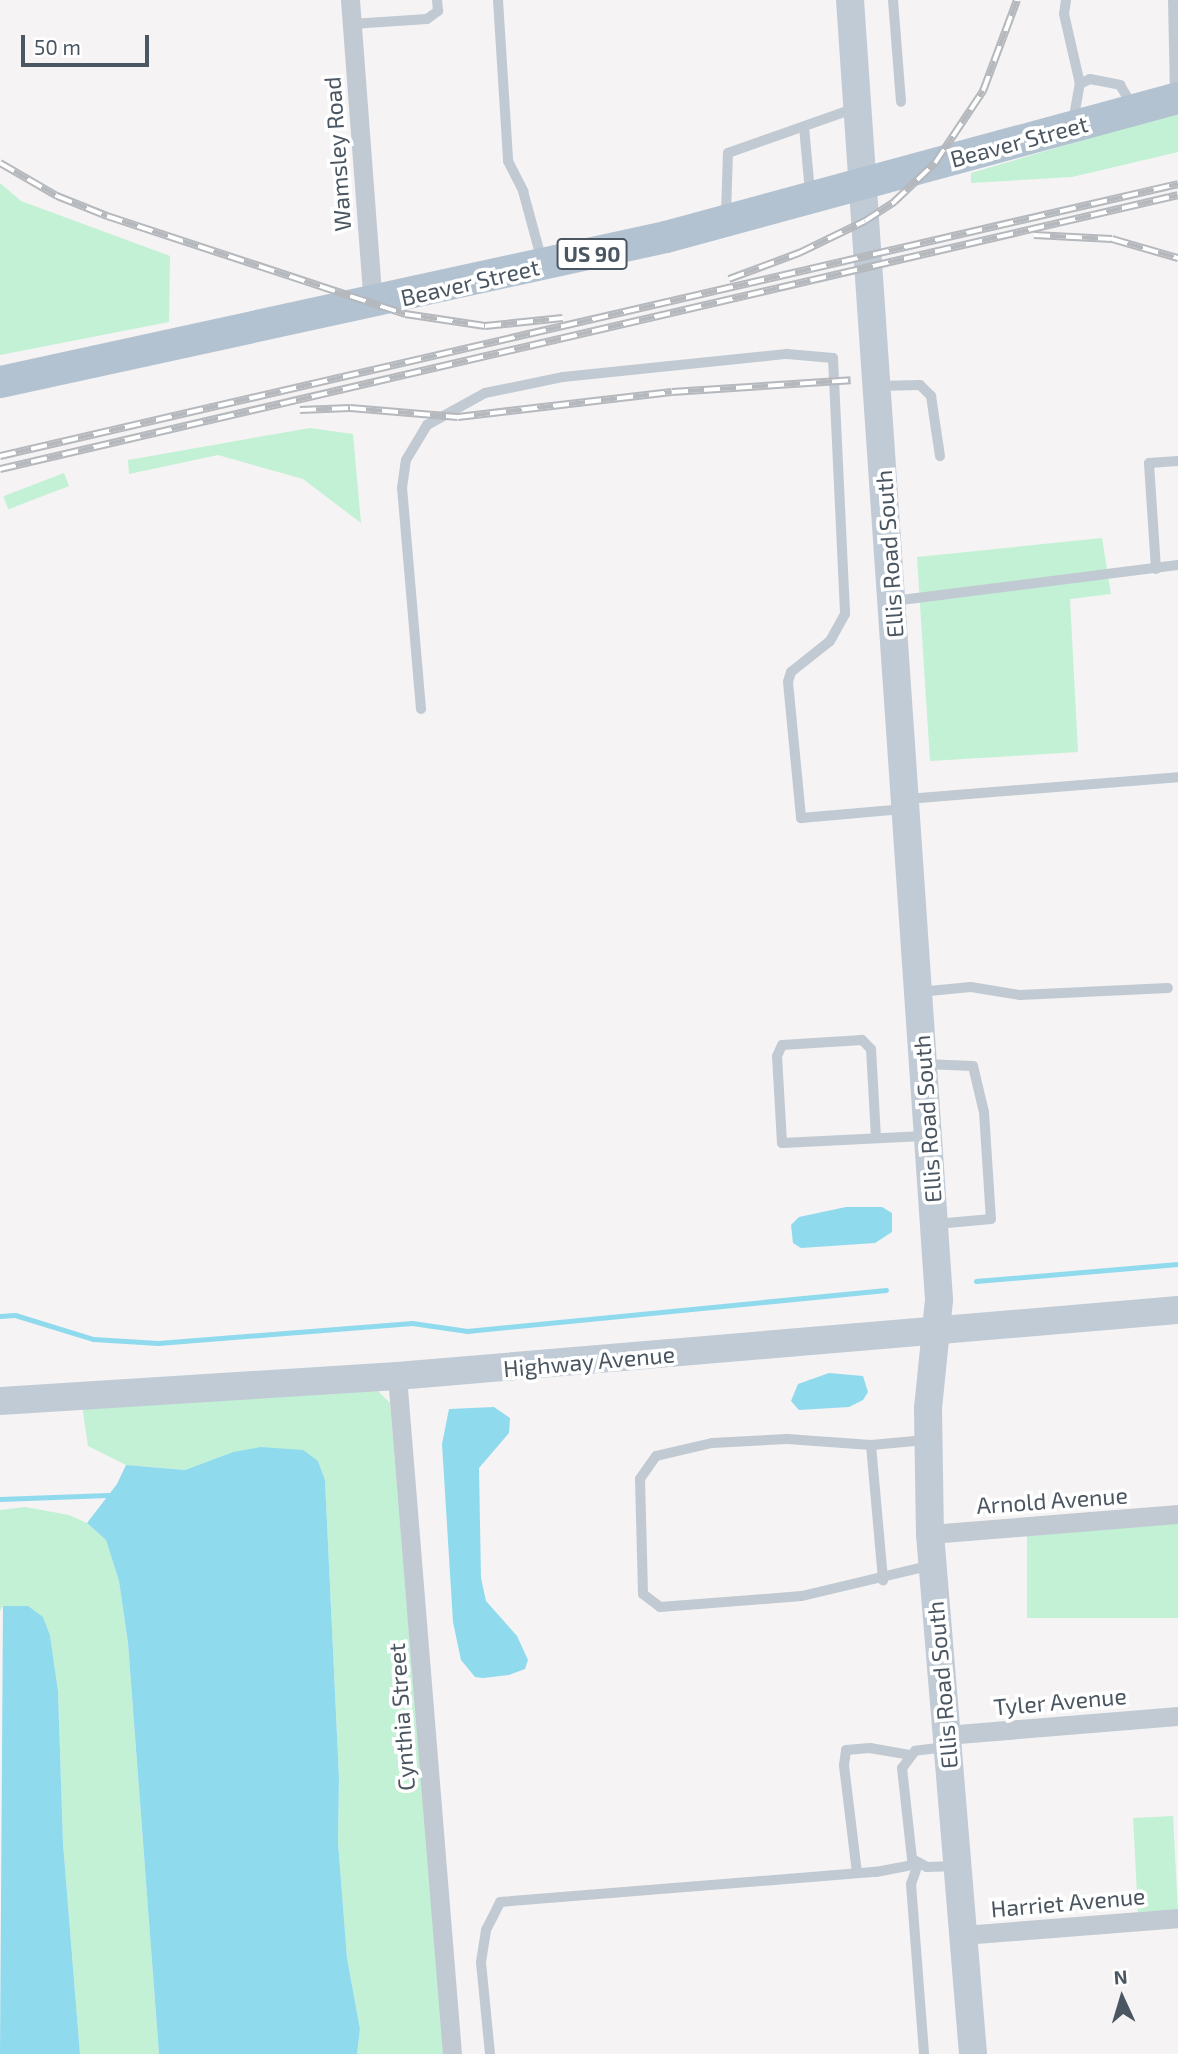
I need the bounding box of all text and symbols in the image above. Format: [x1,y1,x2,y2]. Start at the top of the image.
scale bar [24,21,152,65]
text: 50 m [34,34,81,59]
street label: Wamsley Road [318,76,356,232]
street label: Beaver Street [947,109,1091,173]
road number: US 90 [555,236,629,272]
street label: Beaver Street [398,253,542,311]
street label: Ellis Road South [869,469,909,639]
street label: Ellis Road South [907,1034,947,1204]
street label: Highway Avenue [502,1340,676,1382]
street label: Arnold Avenue [975,1481,1129,1519]
street label: Ellis Road South [921,1600,963,1770]
street label: Cynthia Street [382,1642,420,1792]
street label: Tyler Avenue [992,1681,1128,1721]
street label: Harriet Avenue [989,1881,1147,1923]
north arrow [1087,1963,1157,2033]
text: N [1113,1965,1128,1989]

